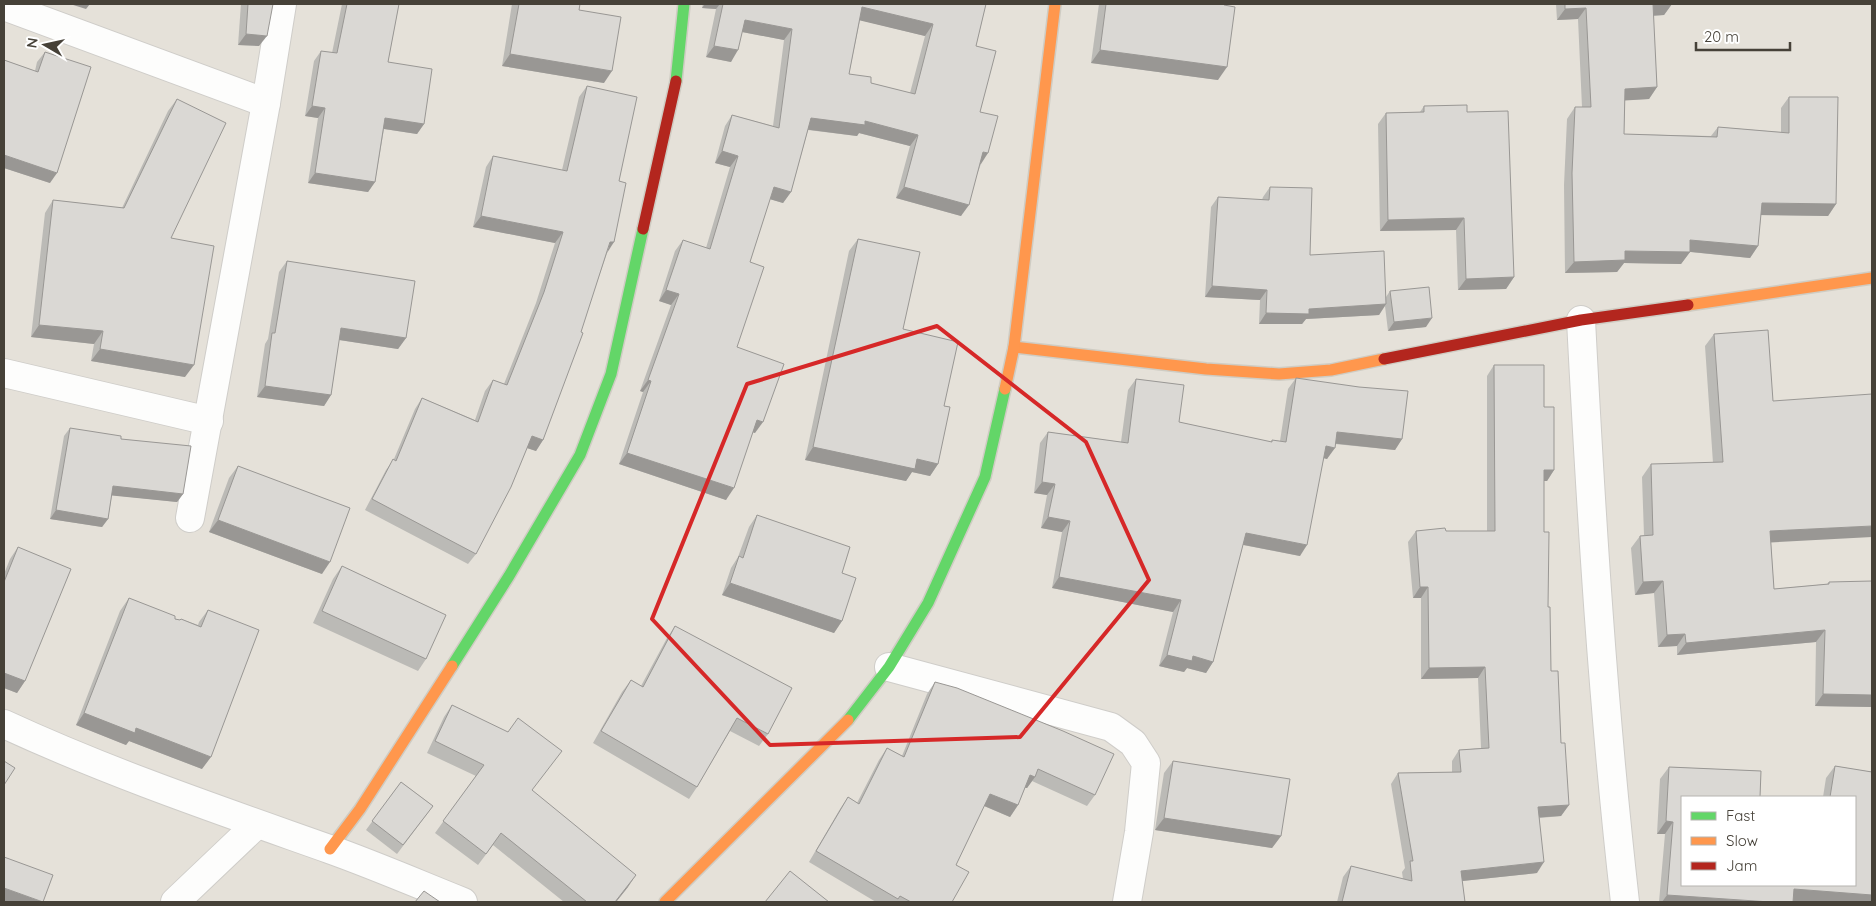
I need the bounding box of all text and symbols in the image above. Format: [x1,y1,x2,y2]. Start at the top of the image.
north arrow [20,20,70,70]
scale bar [1696,20,1790,52]
text: 20 m [1704,27,1739,46]
text: N [22,36,42,49]
legend [1681,796,1856,886]
text: Fast [1726,806,1755,825]
text: Slow [1726,831,1758,850]
text: Jam [1726,856,1757,875]

